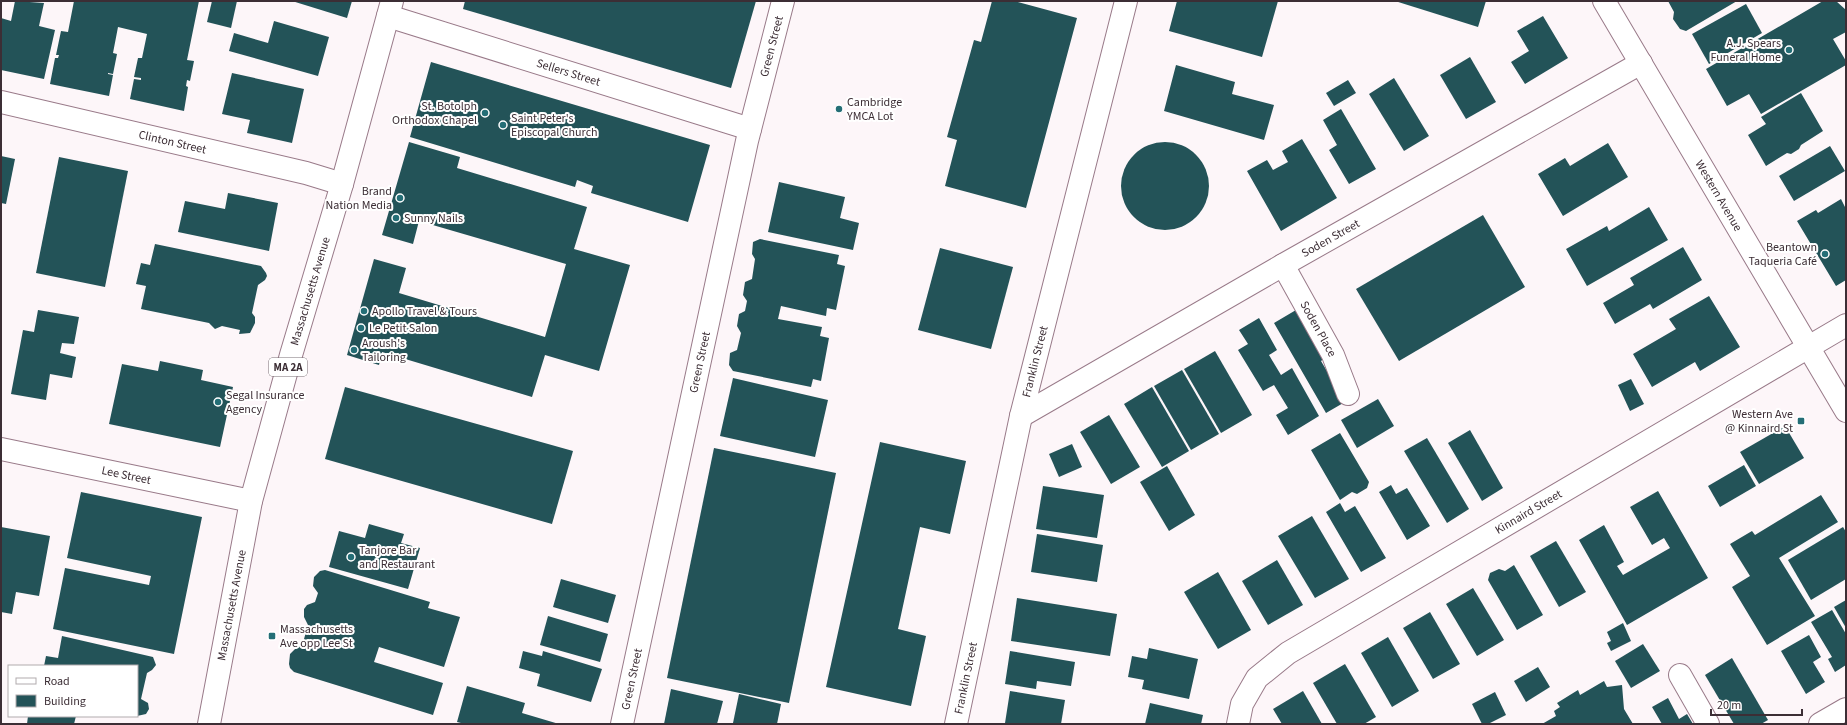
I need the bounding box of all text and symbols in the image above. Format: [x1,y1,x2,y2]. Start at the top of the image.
street label: Green Street [756,14,788,79]
place label: A.J. Spears Funeral Home [1711,35,1781,66]
marker: A.J. Spears Funeral Home [1784,45,1794,55]
street label: Sellers Street [534,55,602,91]
place label: Cambridge YMCA Lot [846,94,902,125]
place label: St. Botolph Orthodox Chapel [392,98,477,129]
marker: Cambridge YMCA Lot [834,104,844,114]
marker: St. Botolph Orthodox Chapel [480,108,490,118]
place label: Saint Peter's Episcopal Church [511,110,598,141]
marker: Saint Peter's Episcopal Church [498,120,508,130]
street label: Clinton Street [137,126,208,158]
street label: Western Avenue [1691,157,1746,235]
place label: Brand Nation Media [326,183,392,214]
marker: Brand Nation Media [395,193,405,203]
place label: Sunny Nails [404,210,463,227]
marker: Sunny Nails [391,213,401,223]
street label: Soden Street [1298,215,1363,262]
street label: Massachusetts Avenue [286,235,335,348]
place label: Beantown Taqueria Café [1748,239,1817,270]
marker: Beantown Taqueria Café [1820,249,1830,259]
street label: Soden Place [1296,298,1340,360]
place label: Apollo Travel & Tours [372,303,477,320]
marker: Apollo Travel & Tours [359,306,369,316]
place label: Le Petit Salon [369,320,437,337]
marker: Le Petit Salon [356,323,366,333]
street label: Franklin Street [1018,324,1053,399]
street label: Green Street [685,330,715,395]
place label: Aroush's Tailoring [362,335,406,366]
marker: Aroush's Tailoring [349,345,359,355]
road number: MA 2A [269,358,307,376]
place label: Segal Insurance Agency [226,387,305,418]
marker: Segal Insurance Agency [213,397,223,407]
place label: Western Ave @ Kinnaird St [1725,406,1793,437]
marker: Western Ave @ Kinnaird St [1796,416,1806,426]
street label: Lee Street [100,462,152,489]
street label: Kinnaird Street [1492,486,1565,539]
place label: Tanjore Bar and Restaurant [359,542,435,573]
street label: Massachusetts Avenue [213,548,251,662]
marker: Tanjore Bar and Restaurant [346,552,356,562]
place label: Massachusetts Ave opp Lee St [280,621,353,652]
marker: Massachusetts Ave opp Lee St [267,631,277,641]
street label: Franklin Street [950,641,982,716]
street label: Green Street [617,647,647,711]
legend [8,665,138,717]
text: Road [44,673,70,690]
scale bar [1711,691,1802,717]
text: Building [44,693,86,710]
text: 20 m [1717,697,1741,714]

